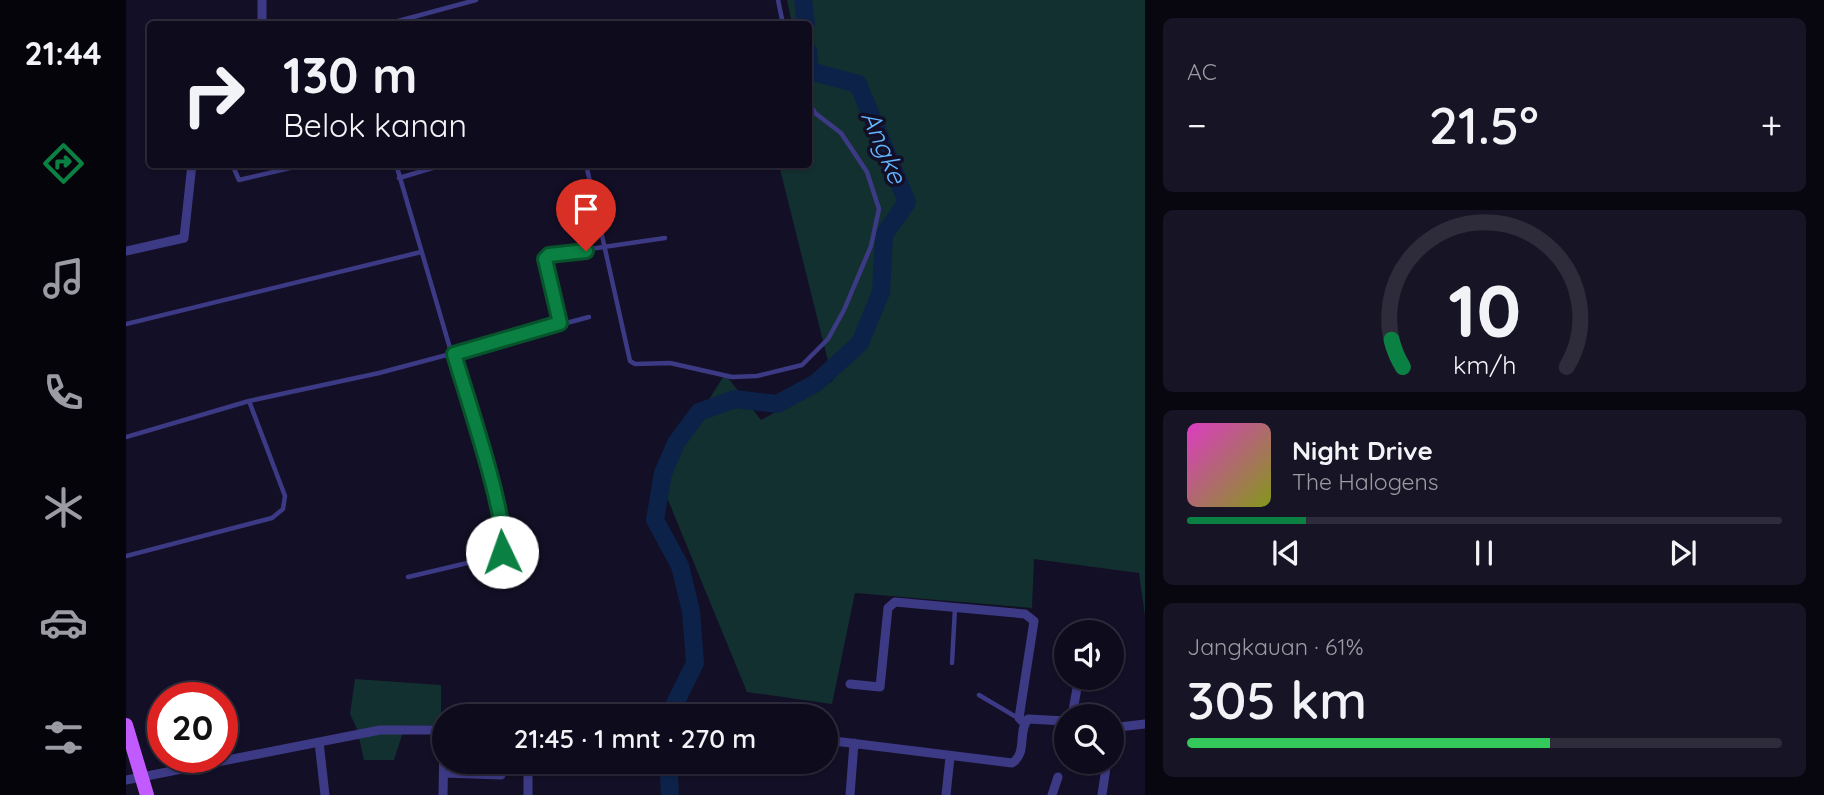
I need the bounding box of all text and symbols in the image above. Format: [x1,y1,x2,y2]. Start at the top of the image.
text: 21:44 [24,33,102,73]
text: 130 m [283,44,417,105]
icon: right [168,49,259,140]
text: AC [1187,57,1217,86]
text: 21.5° [1429,92,1539,157]
text: − [1187,101,1207,149]
text: + [1761,101,1782,149]
text: Belok kanan [283,105,467,145]
water label: Angke [854,105,915,189]
icon: directions [39,139,88,188]
pin [556,179,616,251]
icon: arrive [567,190,605,228]
icon: music [39,254,88,303]
text: 10 [1448,265,1521,356]
text: km/h [1453,349,1516,380]
icon: phone [39,368,88,417]
text: Night Drive [1292,434,1433,467]
text: The Halogens [1292,467,1439,496]
icon: climate [39,483,88,532]
position arrow [465,515,539,589]
icon: previous [1267,534,1305,572]
icon: pause [1465,534,1503,572]
icon: next [1664,534,1702,572]
icon: car [39,598,88,647]
map controls [1054,620,1124,774]
button: sound [1054,620,1124,690]
text: Jangkauan · 61% [1187,632,1364,661]
text: 305 km [1187,667,1367,732]
speed limit sign: 20 [147,682,238,773]
button: search [1054,704,1124,774]
icon: filters [39,713,88,762]
text: 21:45 · 1 mnt · 270 m [514,722,756,755]

